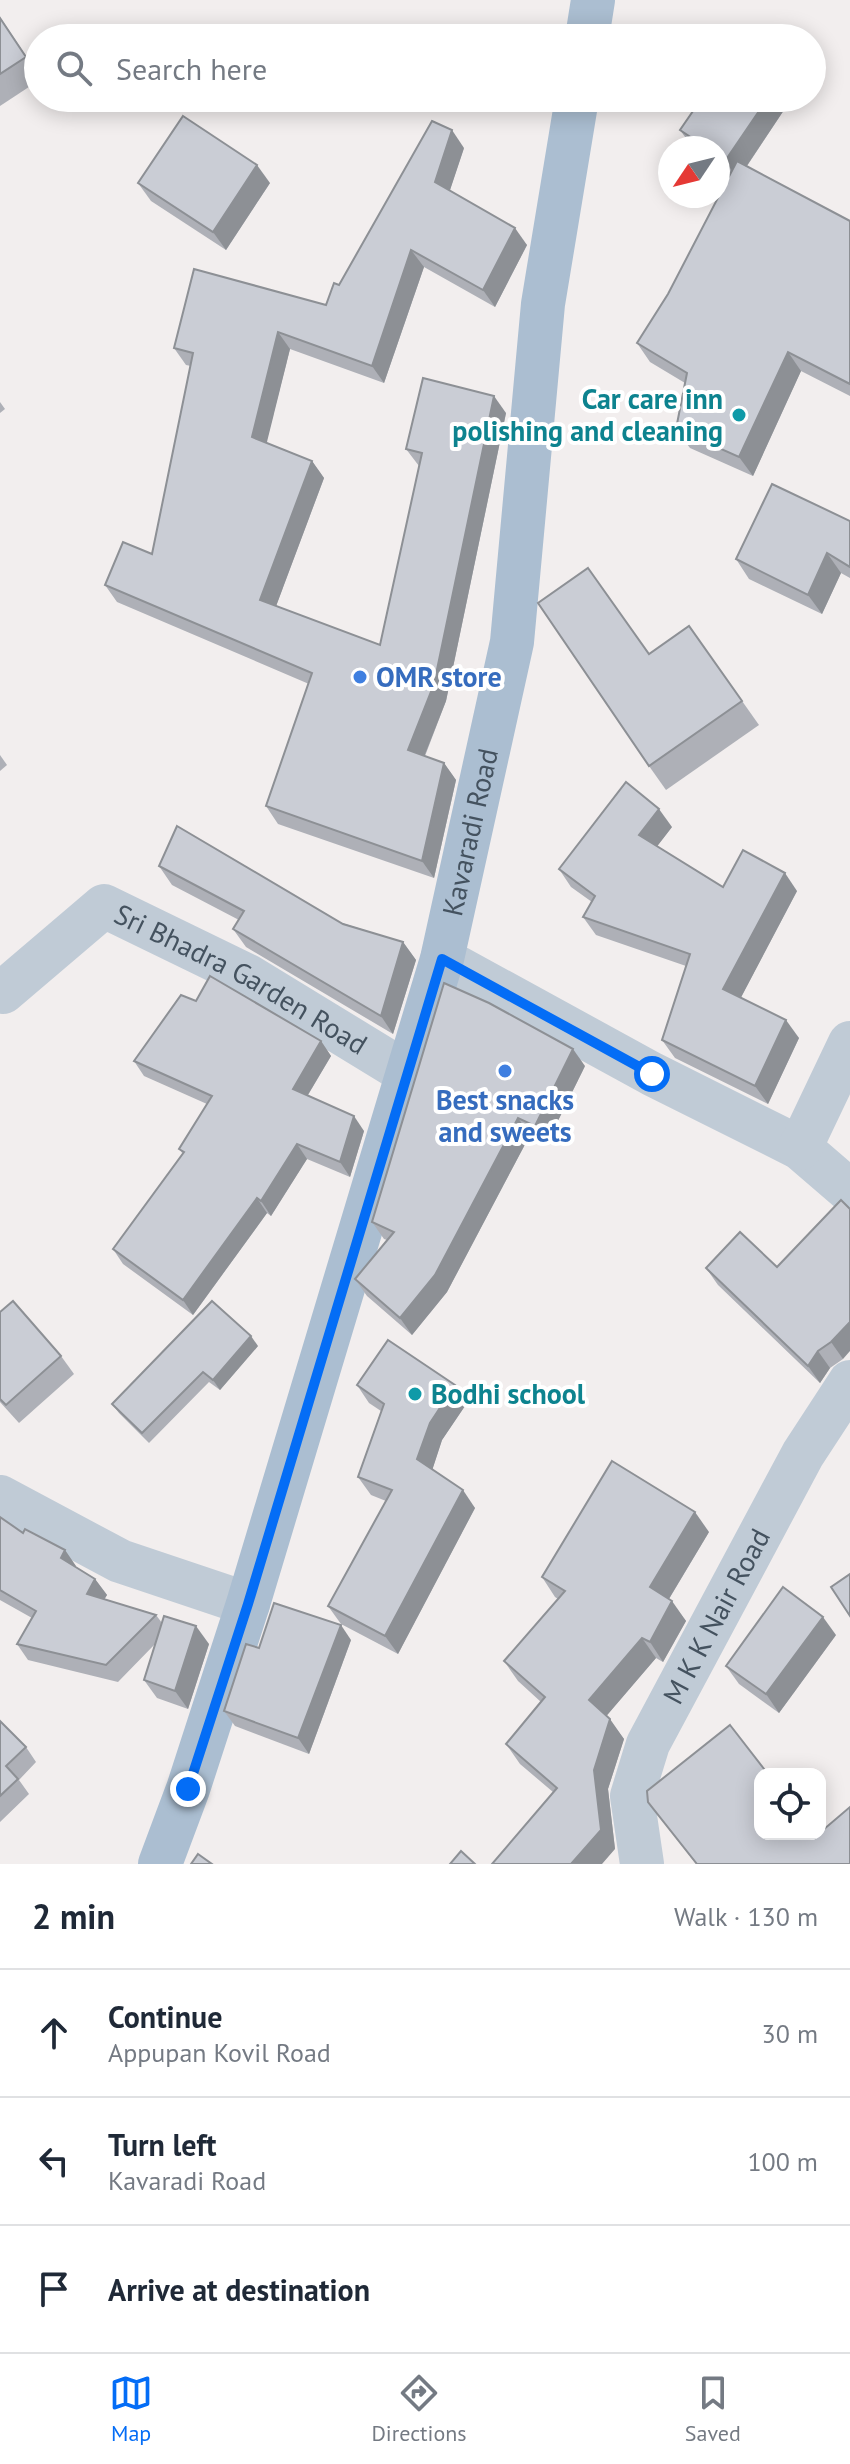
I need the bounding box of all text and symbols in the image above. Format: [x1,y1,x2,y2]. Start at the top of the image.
search box [24,24,826,112]
icon: search [52,46,96,90]
text: Search here [116,49,267,88]
north arrow [658,136,730,208]
place label: Car care inn polishing and cleaning [452,380,723,449]
marker: Car care inn polishing and cleaning [730,406,748,424]
place label: OMR store [376,658,502,695]
marker: OMR store [351,668,369,686]
street label: Kavaradi Road [433,745,506,919]
street label: Sri Bhadra Garden Road [108,895,374,1063]
route start [634,1056,670,1092]
marker: Best snacks and sweets [496,1062,514,1080]
place label: Best snacks and sweets [436,1081,574,1150]
place label: Bodhi school [431,1375,586,1412]
marker: Bodhi school [406,1385,424,1403]
street label: M K K Nair Road [654,1522,778,1710]
map controls [754,1768,826,1840]
button: locate [754,1768,826,1840]
route end [170,1771,206,1807]
text: 2 min [32,1894,115,1938]
text: Walk · 130 m [674,1900,818,1933]
text: Continue [108,1997,222,2036]
icon: ahead [32,2011,76,2055]
text: 30 m [762,2017,818,2050]
text: Appupan Kovil Road [108,2036,331,2069]
text: Turn left [108,2125,216,2164]
icon: left [32,2139,76,2183]
text: 100 m [747,2145,818,2178]
text: Kavaradi Road [108,2164,266,2197]
icon: arrive [32,2267,76,2311]
text: Arrive at destination [108,2270,370,2309]
tab: Map [109,2371,153,2447]
tab: Directions [371,2371,467,2447]
tab: Saved [685,2371,741,2447]

